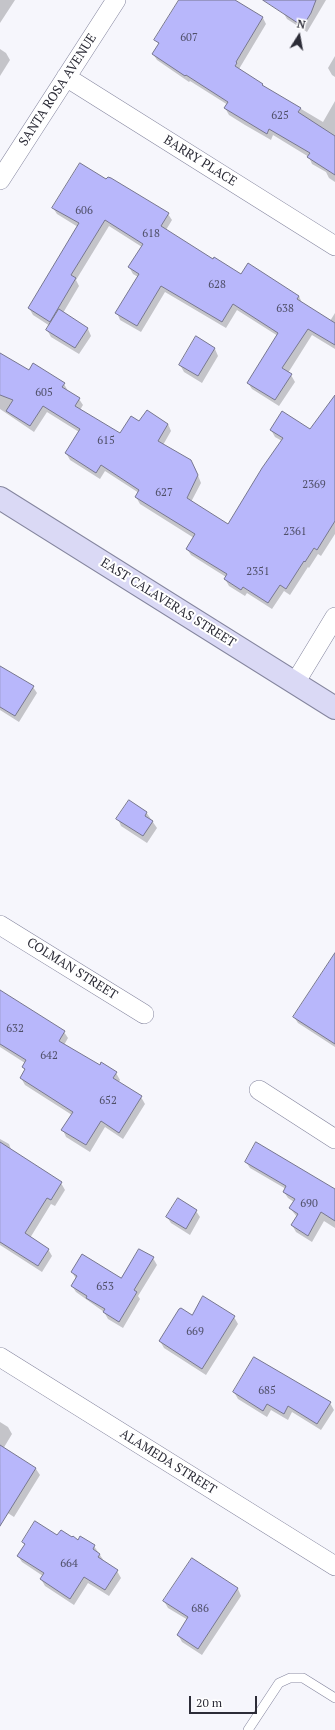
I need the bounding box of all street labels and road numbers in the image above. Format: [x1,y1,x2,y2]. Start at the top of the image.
street label: SANTA ROSA AVENUE [16,31,100,149]
street label: BARRY PLACE [161,132,239,190]
street label: EAST CALAVERAS STREET [98,555,238,651]
street label: COLMAN STREET [24,935,120,1003]
street label: ALAMEDA STREET [117,1426,219,1498]

